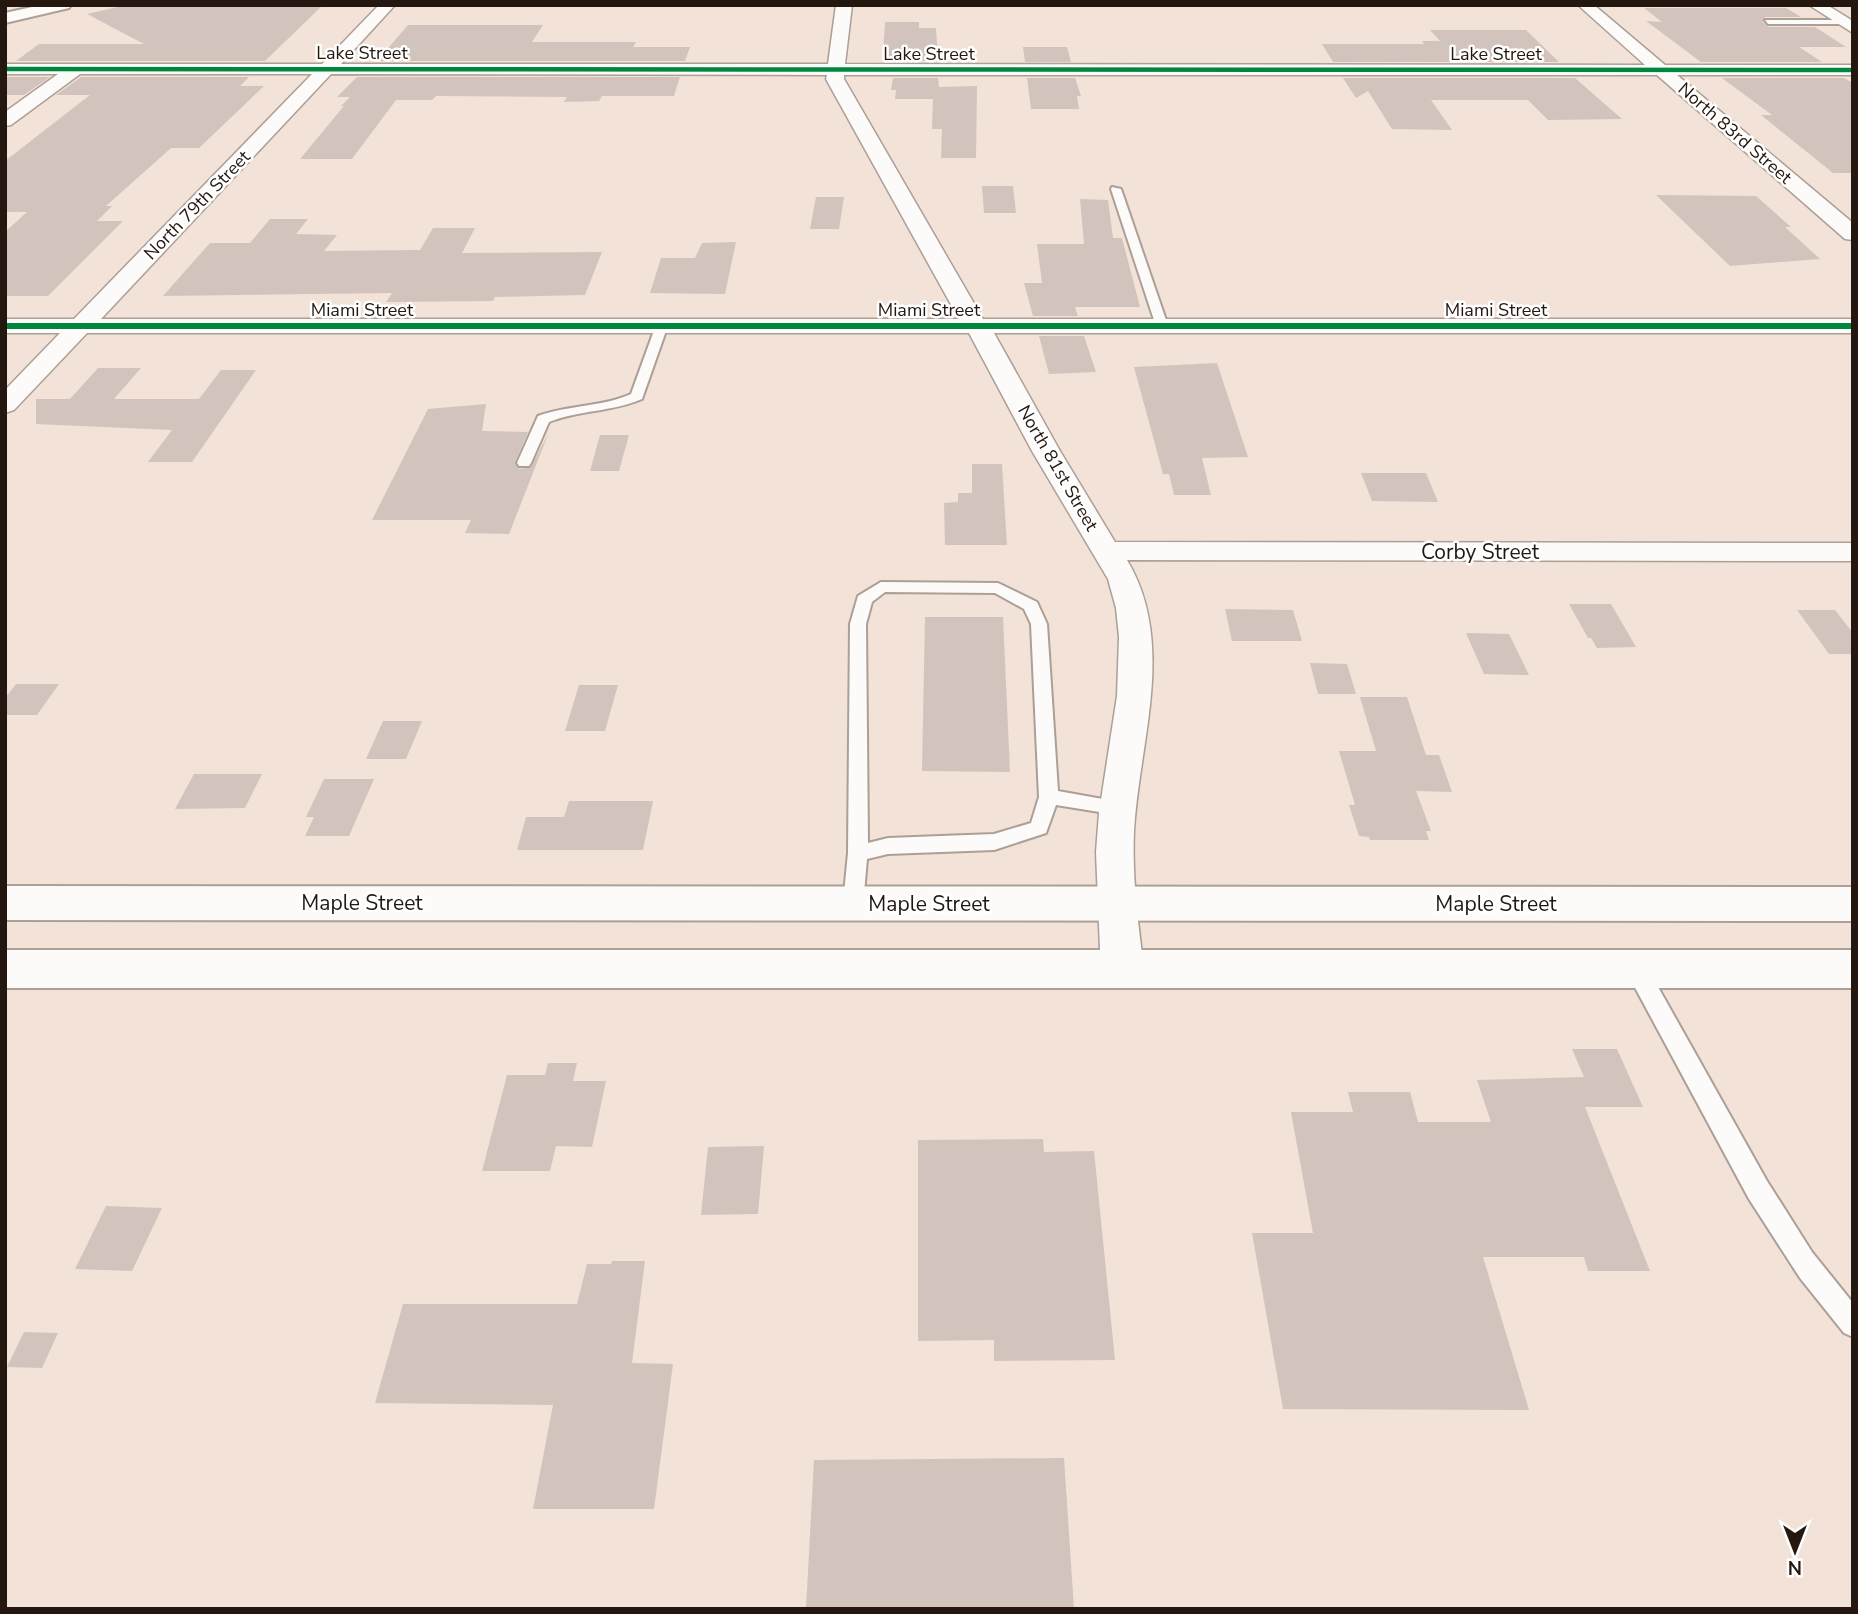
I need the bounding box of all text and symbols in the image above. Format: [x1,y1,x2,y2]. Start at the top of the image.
street label: Lake Street [316,41,408,65]
street label: Lake Street [883,42,975,66]
street label: Lake Street [1450,42,1542,66]
street label: North 83rd Street [1673,77,1798,190]
street label: North 79th Street [139,145,256,265]
street label: Miami Street [311,298,414,322]
street label: Miami Street [878,298,981,322]
street label: Miami Street [1445,298,1548,322]
street label: North 81st Street [1012,401,1104,536]
street label: Corby Street [1421,538,1540,566]
street label: Maple Street [301,889,423,917]
street label: Maple Street [868,890,990,918]
street label: Maple Street [1435,890,1557,918]
north arrow [1760,1516,1830,1586]
text: N [1788,1554,1802,1580]

